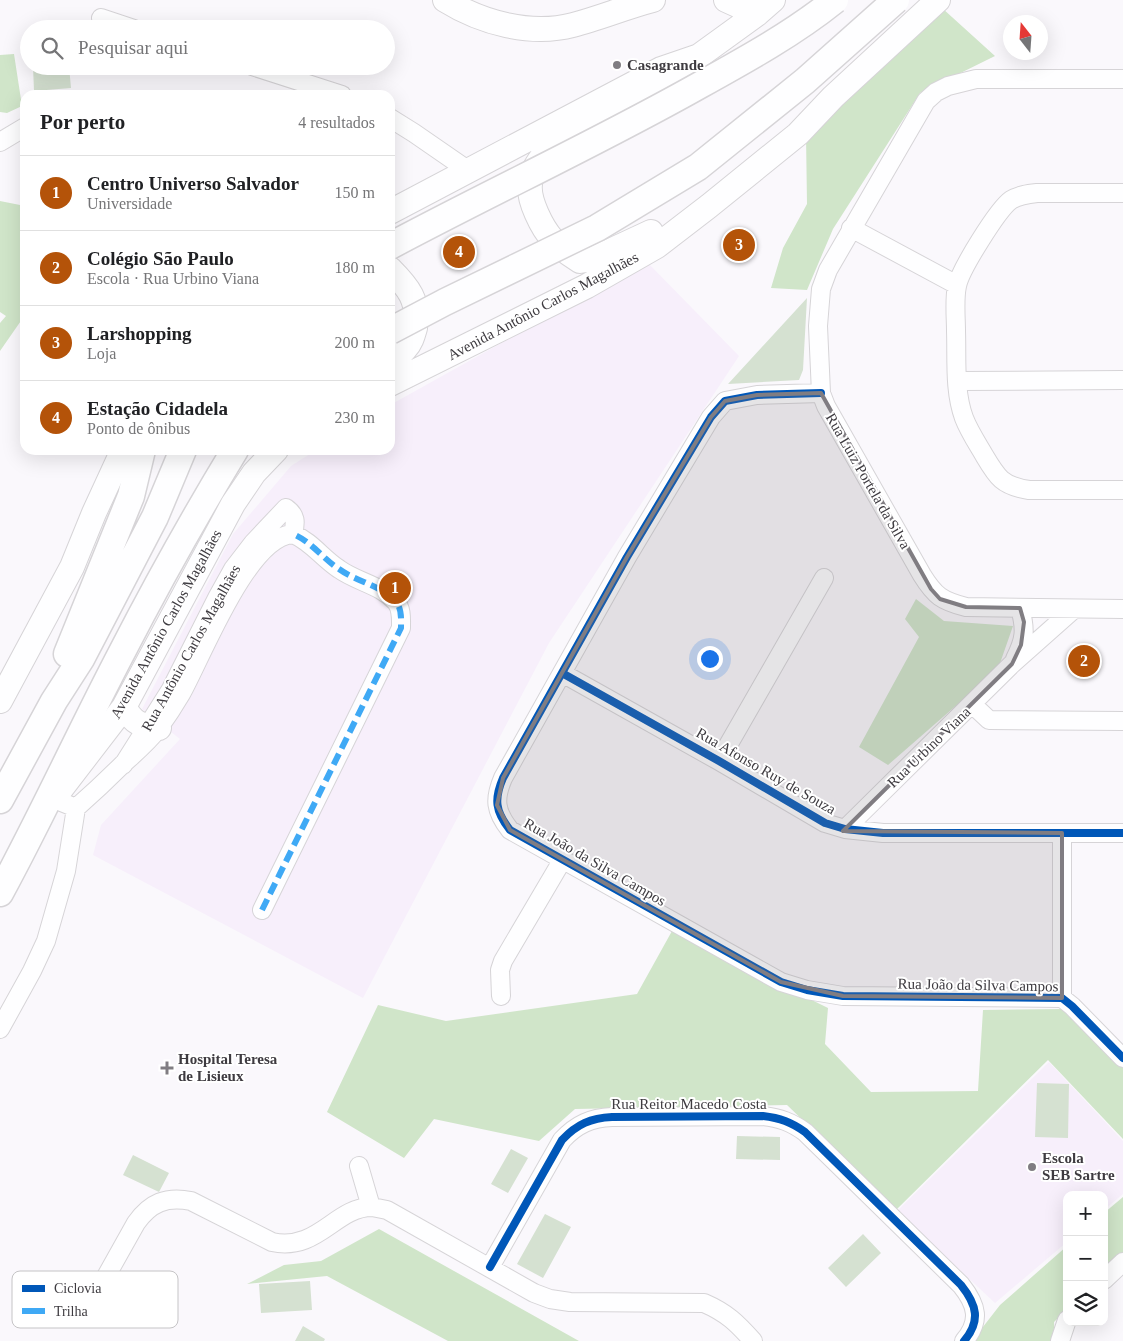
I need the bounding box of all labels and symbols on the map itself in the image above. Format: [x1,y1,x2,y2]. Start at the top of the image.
north arrow [1003,15,1048,60]
place label: Casagrande [627,57,704,73]
marker: Casagrande [611,59,623,71]
pin: 3 [723,226,755,264]
pin: 4 [443,233,475,271]
street label: Avenida Antônio Carlos Magalhães [445,249,641,363]
street label: Rua Luiz Portela da Silva [823,410,914,552]
street label: Avenida Antônio Carlos Magalhães [107,527,225,721]
street label: Rua Antônio Carlos Magalhães [138,562,244,734]
pin: 1 [379,569,411,607]
pin: 2 [1068,642,1100,680]
your location [697,646,723,672]
street label: Rua Urbino Viana [884,703,974,791]
street label: Rua Afonso Ruy de Souza [693,724,839,818]
street label: Rua João da Silva Campos [521,815,669,909]
street label: Rua João da Silva Campos [897,976,1059,994]
place label: Hospital Teresa de Lisieux [178,1051,278,1084]
marker: Hospital Teresa de Lisieux [160,1061,174,1075]
street label: Rua Reitor Macedo Costa [611,1096,767,1112]
place label: Escola SEB Sartre [1042,1150,1115,1183]
marker: Escola SEB Sartre [1026,1161,1038,1173]
legend [12,1271,178,1328]
text: Ciclovia [54,1281,102,1296]
text: Trilha [54,1304,89,1319]

